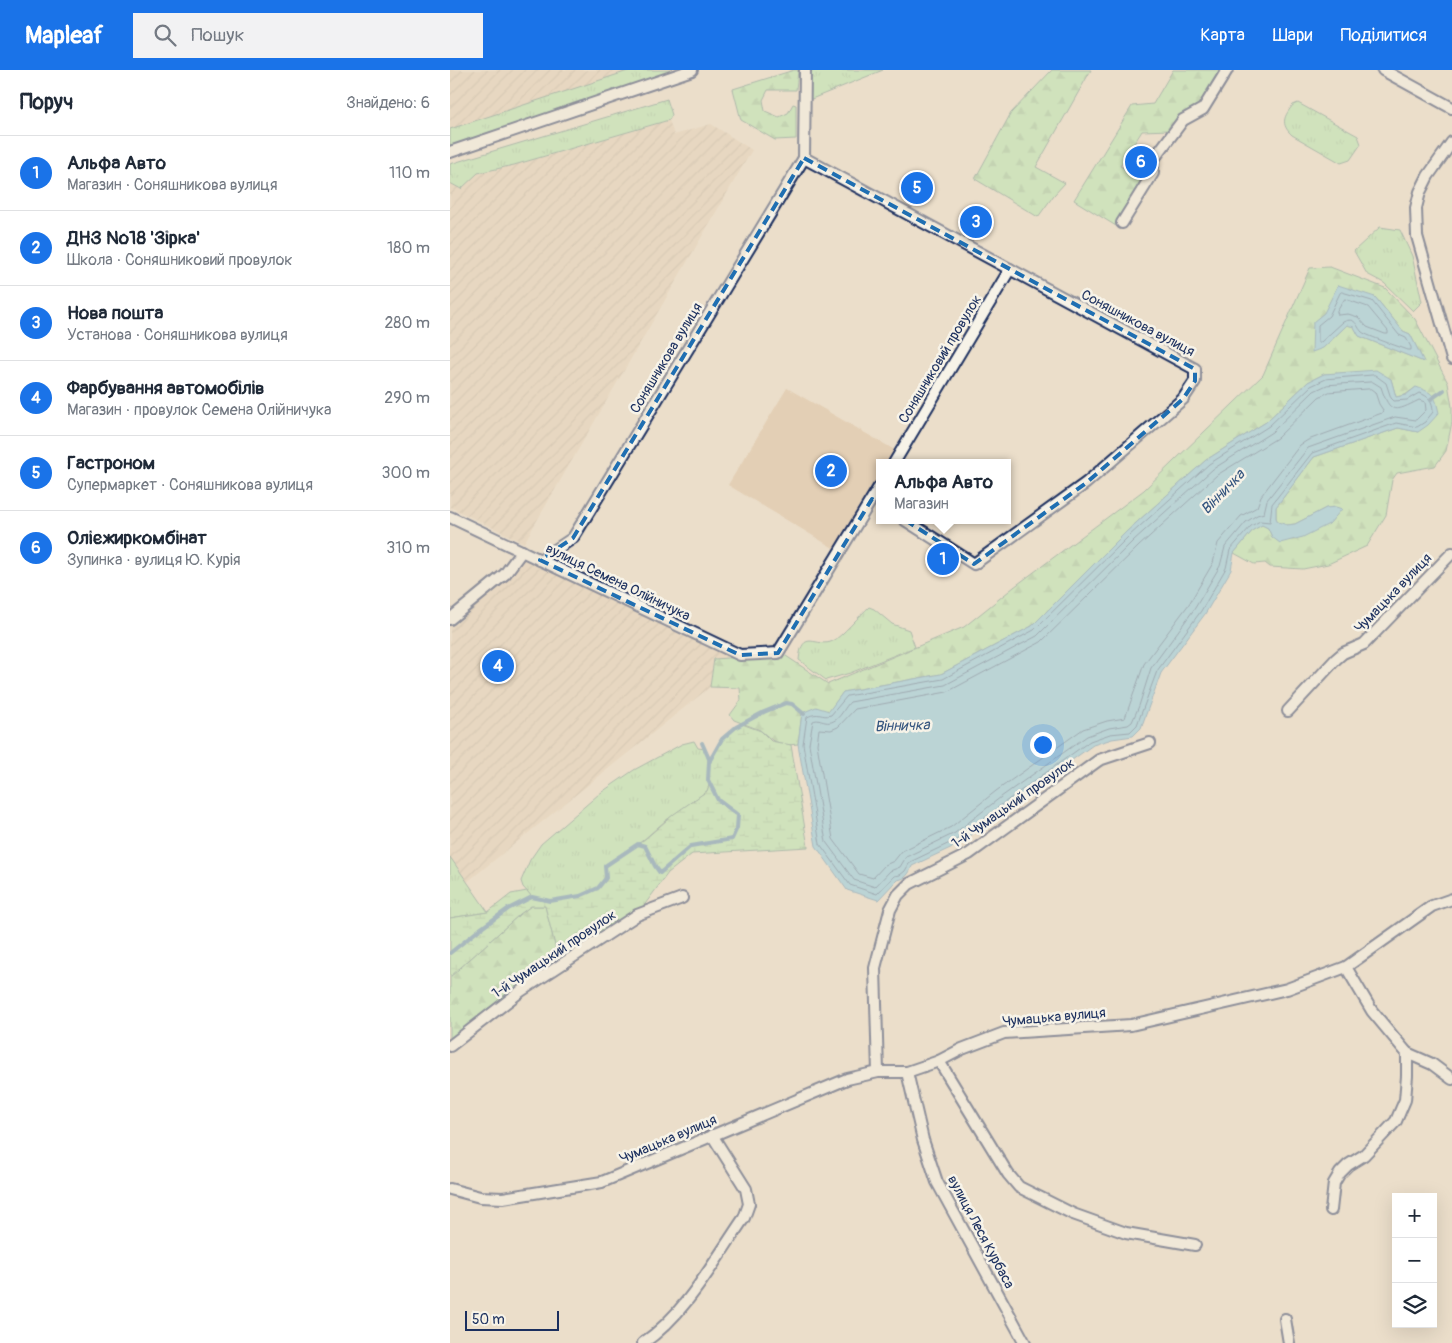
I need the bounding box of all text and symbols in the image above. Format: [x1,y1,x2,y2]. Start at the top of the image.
search box [133,13,483,58]
text: Mapleaf [25,21,103,50]
icon: search [151,21,179,49]
text: Пошук [191,23,244,47]
text: Карта [1200,24,1245,47]
text: Шари [1273,24,1312,47]
text: Поділитися [1340,24,1427,47]
text: Поруч [20,89,73,116]
text: Знайдено: 6 [346,93,430,113]
pin: 6 [1125,143,1157,181]
text: Альфа Авто [67,151,166,175]
text: 1 [33,163,39,183]
text: 110 m [389,163,430,183]
pin: 5 [901,169,933,207]
text: Магазин · Соняшникова вулиця [67,175,278,195]
pin: 3 [960,203,992,241]
text: ДНЗ №18 'Зірка' [67,226,200,250]
text: 2 [32,238,40,258]
text: 180 m [387,238,430,258]
text: Школа · Соняшниковий провулок [67,250,293,270]
street label: Соняшникова вулиця [1078,286,1198,360]
street label: Соняшниковий провулок [895,292,985,426]
street label: Соняшникова вулиця [626,300,706,416]
text: Нова пошта [67,301,163,325]
text: 3 [32,313,40,333]
text: 280 m [384,313,430,333]
text: Установа · Соняшникова вулиця [67,325,288,345]
text: Фарбування автомобілів [67,376,264,400]
text: 4 [31,388,41,408]
text: 290 m [384,388,430,408]
text: Магазин · провулок Семена Олійничука [67,400,331,420]
text: Гастроном [67,451,155,475]
pin: 2 [815,452,847,490]
popup [876,459,1011,524]
text: 5 [32,463,40,483]
text: 300 m [382,463,430,483]
water label: Вінничка [1197,465,1250,518]
text: Альфа Авто [894,470,993,494]
text: Супермаркет · Соняшникова вулиця [67,475,313,495]
text: Магазин [894,494,949,514]
text: Олієжиркомбінат [67,526,207,550]
text: 6 [31,538,41,558]
text: 310 m [386,538,430,558]
street label: вулиця Семена Олійничука [543,540,693,624]
pin: 1 [927,540,959,578]
text: Зупинка · вулиця Ю. Курія [67,550,240,570]
street label: Чумацька вулиця [1351,550,1435,636]
pin: 4 [482,647,514,685]
water label: Вінничка [874,716,931,736]
your location [1030,732,1056,758]
street label: 1-й Чумацький провулок [948,754,1078,852]
street label: 1-й Чумацький провулок [489,906,619,1002]
street label: Чумацька вулиця [1001,1004,1107,1030]
street label: Чумацька вулиця [617,1111,719,1167]
street label: вулиця Леся Курбаса [944,1173,1018,1291]
map controls [1392,1193,1437,1328]
button: + [1392,1193,1437,1238]
button: − [1392,1238,1437,1283]
button: layers [1392,1283,1437,1328]
scale bar [465,1308,559,1331]
text: 50 m [472,1311,505,1328]

